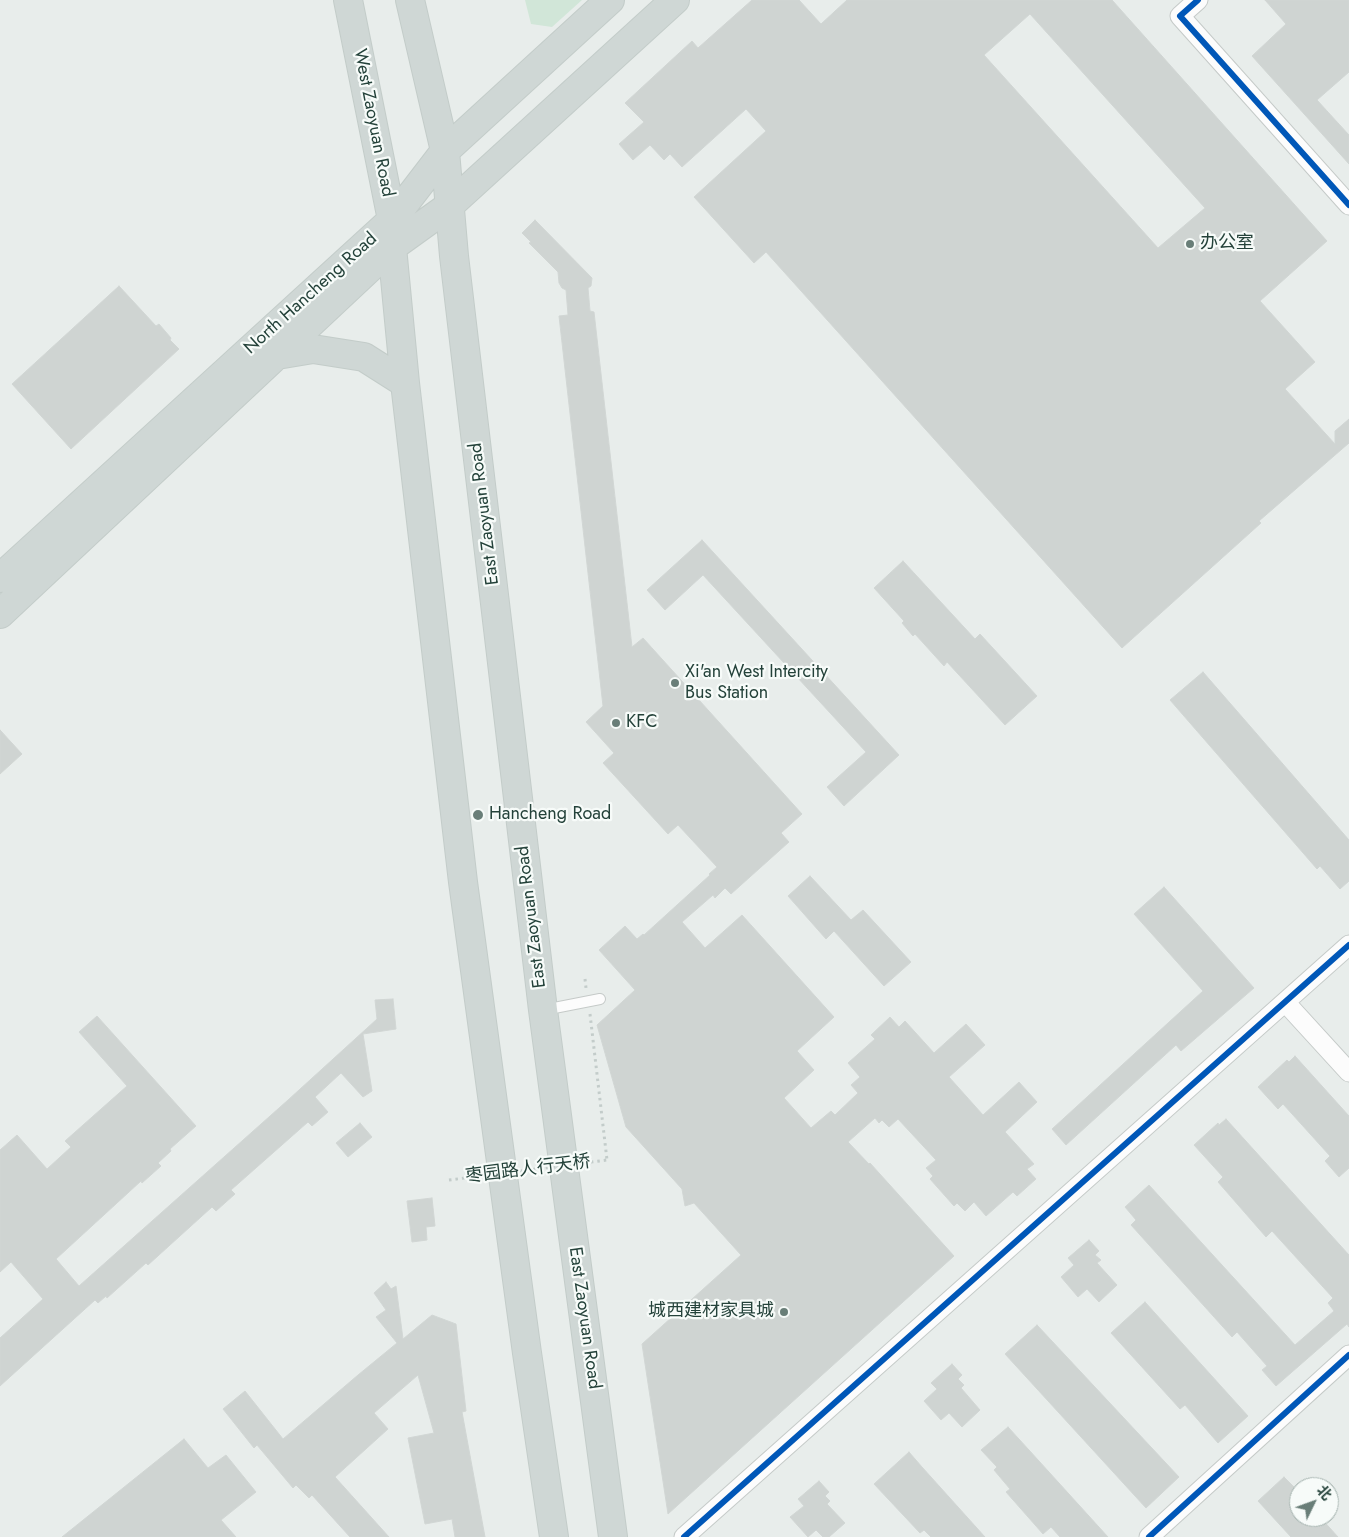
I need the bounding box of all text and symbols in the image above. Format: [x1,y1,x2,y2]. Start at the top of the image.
street label: West Zaoyuan Road [348,47,398,199]
street label: North Hancheng Road [240,229,382,359]
place label: 办公室 [1200,233,1254,255]
marker: 办公室 [1184,238,1196,250]
street label: East Zaoyuan Road [466,442,504,586]
place label: Xi'an West Intercity Bus Station [685,662,828,704]
marker: Xi'an West Intercity Bus Station [669,677,681,689]
place label: KFC [626,712,657,734]
marker: KFC [610,717,622,729]
place label: Hancheng Road [489,804,611,826]
marker: Hancheng Road [471,808,485,822]
street label: East Zaoyuan Road [513,845,551,989]
street label: 枣园路人行天桥 [464,1152,592,1188]
street label: East Zaoyuan Road [563,1246,605,1390]
place label: 城西建材家具城 [648,1301,774,1323]
marker: 城西建材家具城 [778,1306,790,1318]
north arrow [1289,1477,1339,1527]
text: 北 [1312,1481,1337,1505]

